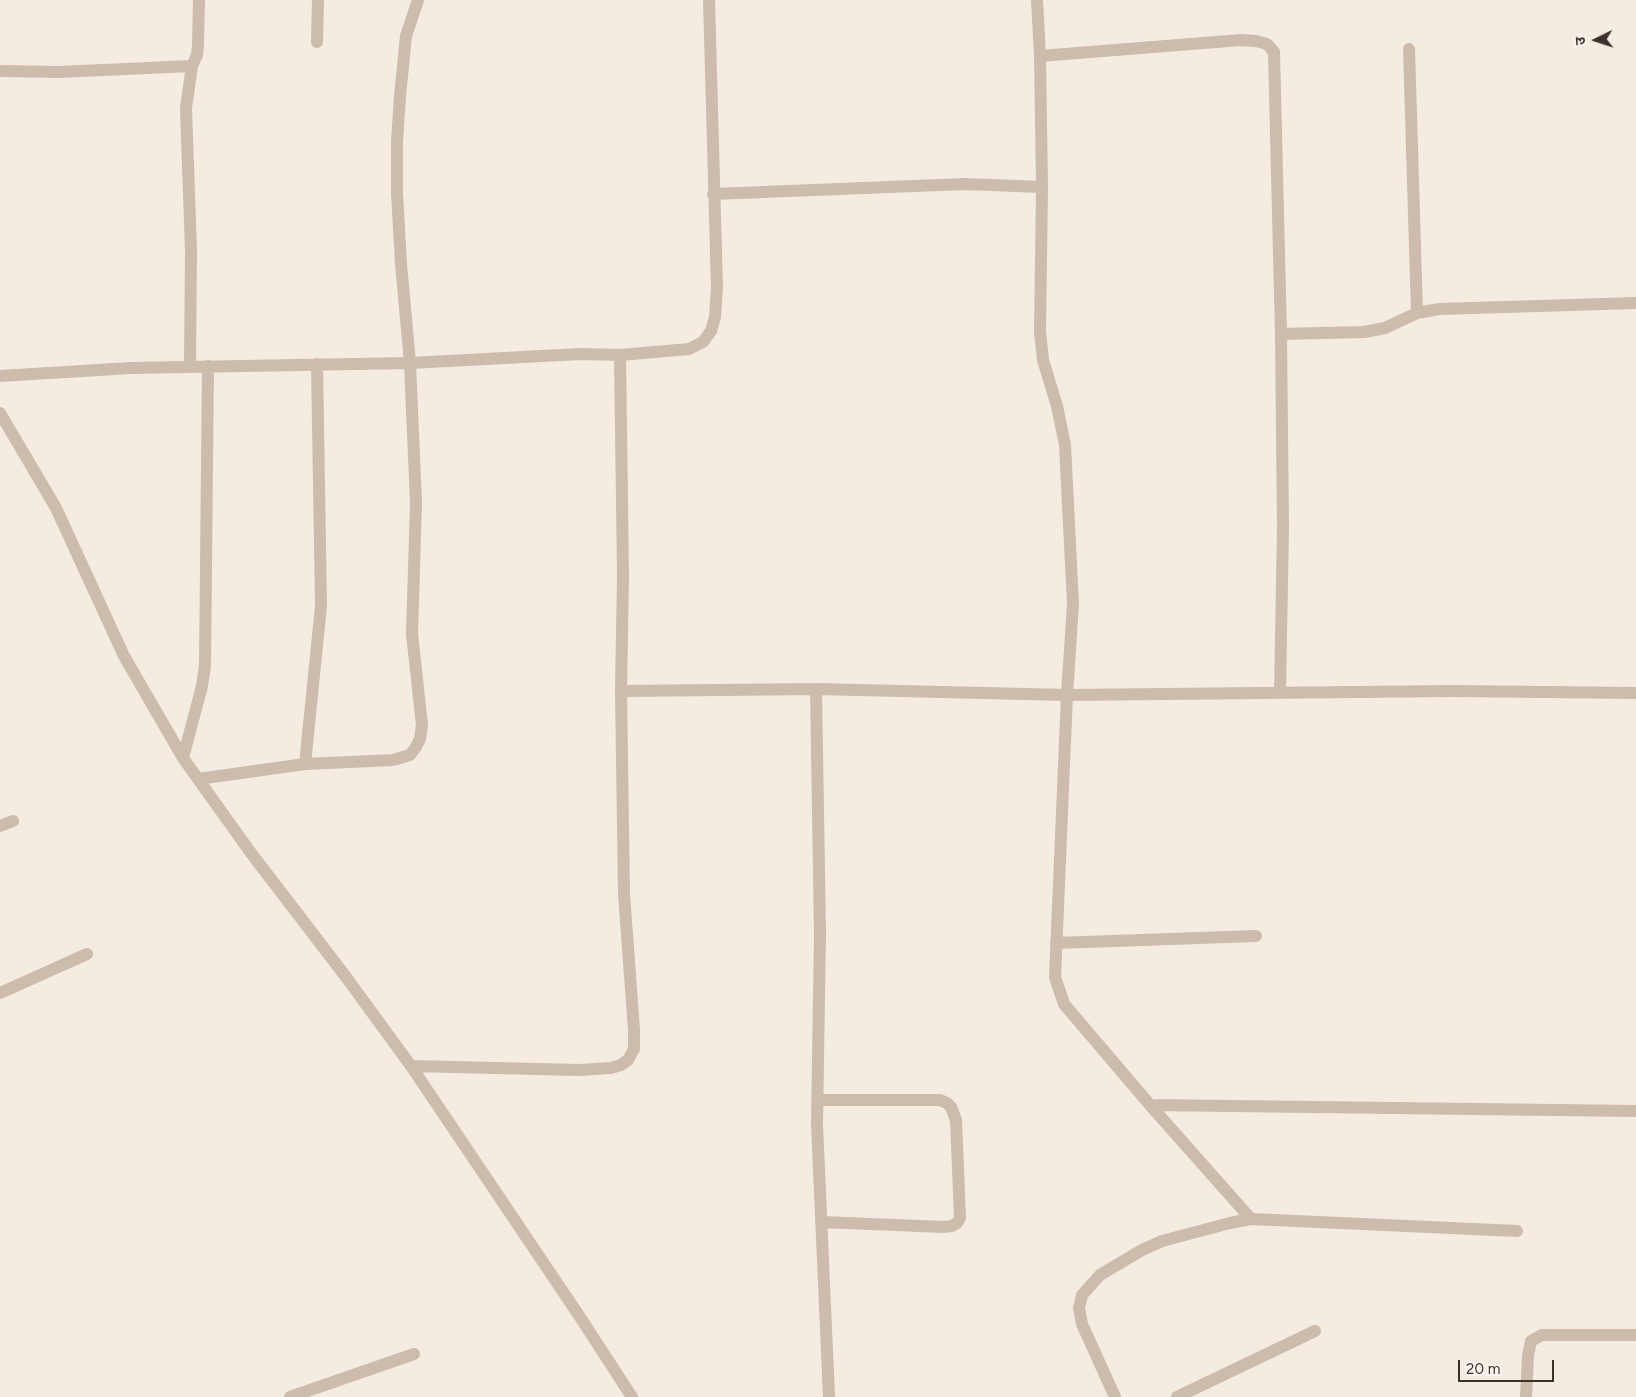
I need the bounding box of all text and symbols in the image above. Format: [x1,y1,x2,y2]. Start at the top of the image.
north arrow [1571,15,1621,65]
text: उ [1572,36,1589,46]
scale bar [1461,1350,1557,1382]
text: 20 m [1466,1360,1500,1378]

